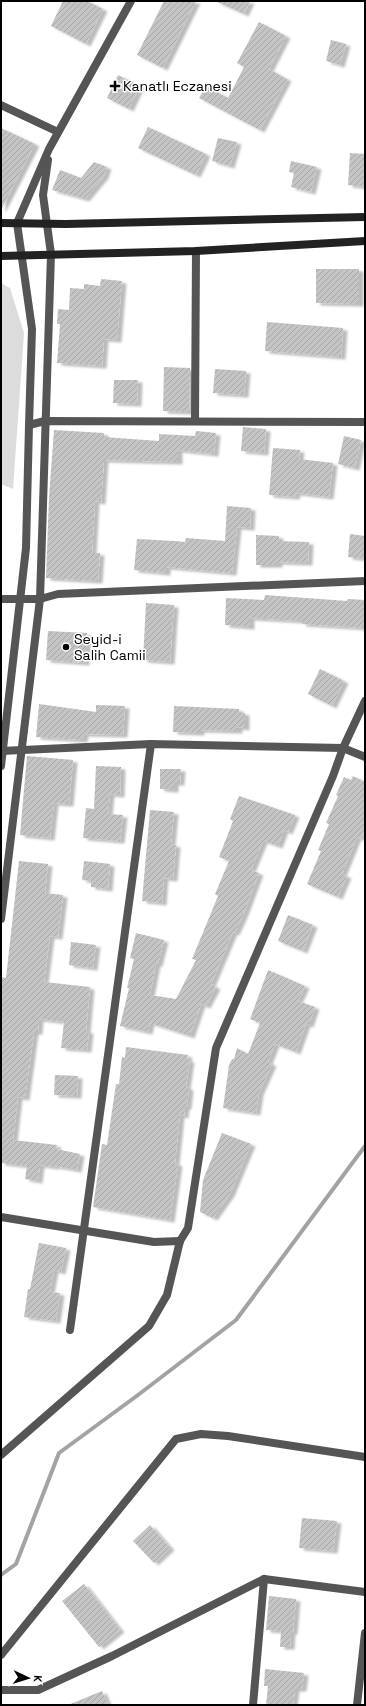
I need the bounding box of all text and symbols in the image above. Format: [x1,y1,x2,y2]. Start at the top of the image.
place label: Kanatlı Eczanesi [123,77,232,95]
marker: Kanatlı Eczanesi [110,81,120,91]
place label: Seyid-i Salih Camii [74,630,146,664]
marker: Seyid-i Salih Camii [61,642,71,652]
north arrow [8,1658,48,1698]
text: K [31,1675,45,1683]

